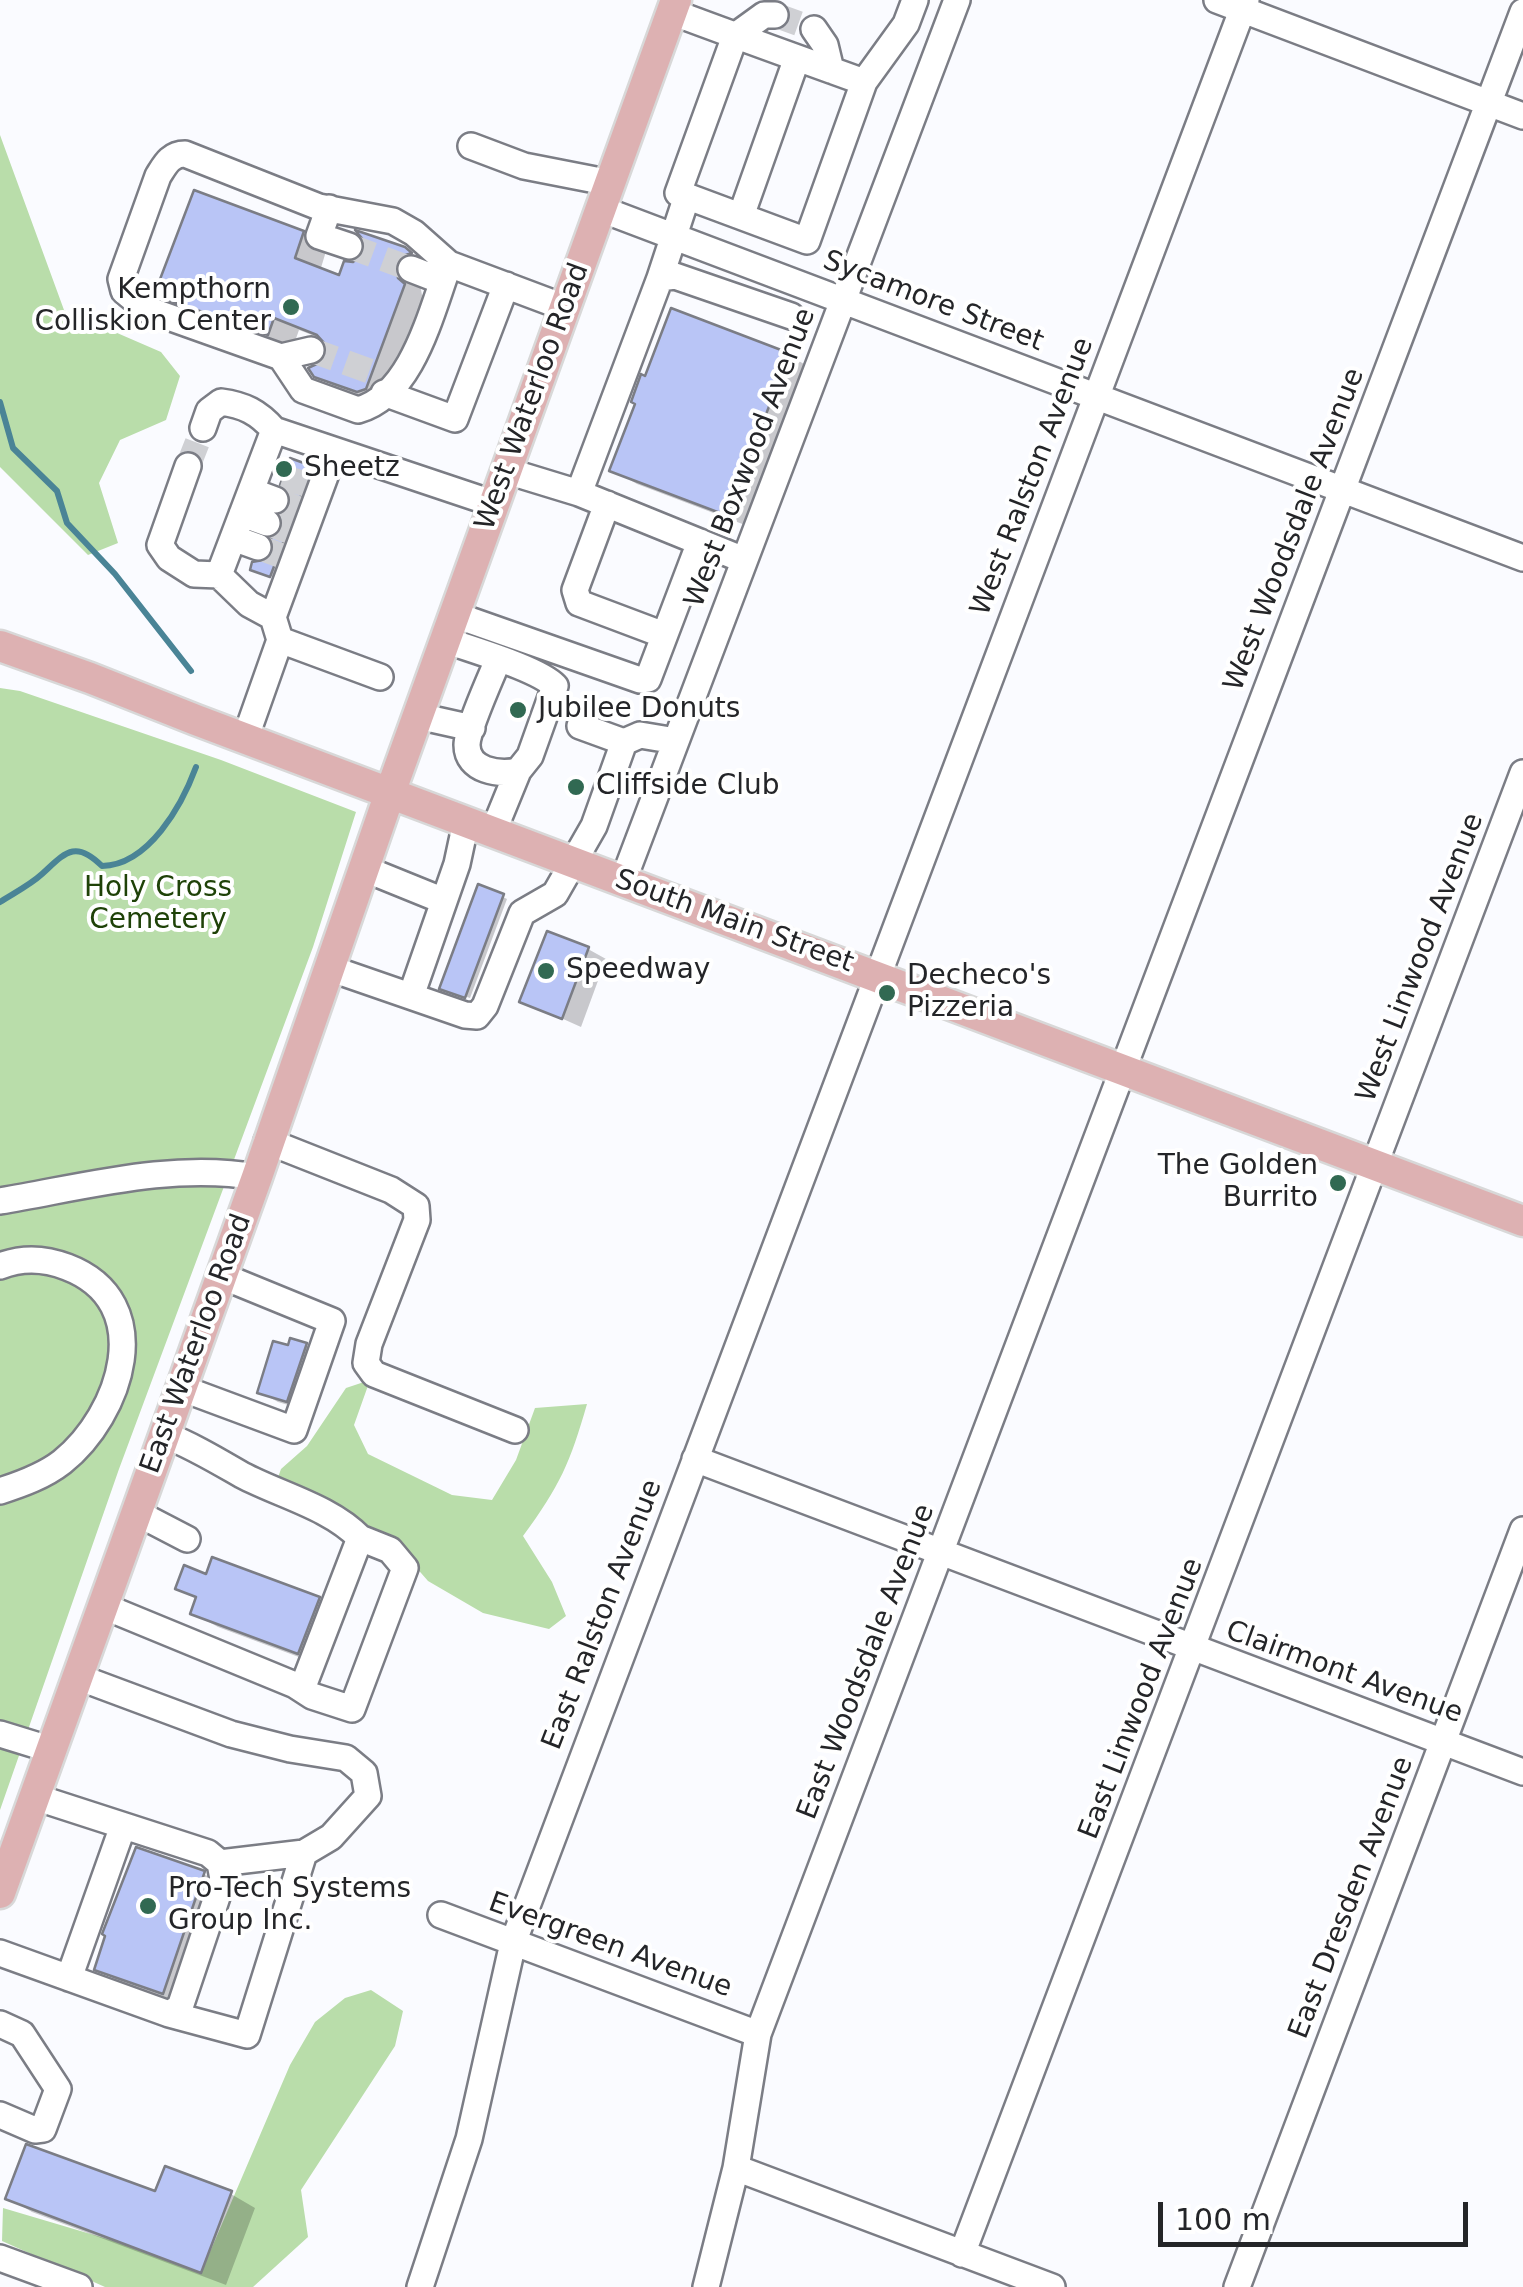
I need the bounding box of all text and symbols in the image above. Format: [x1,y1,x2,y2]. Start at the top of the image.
street label: Sycamore Street [818,244,1048,360]
street label: West Waterloo Road [469,259,597,535]
place label: Kempthorn Colliskion Center [34,274,271,340]
marker: Kempthorn Colliskion Center [280,296,302,318]
street label: West Boxwood Avenue [678,304,824,612]
street label: West Ralston Avenue [964,333,1102,621]
street label: West Woodsdale Avenue [1218,364,1372,696]
place label: Sheetz [304,452,400,486]
marker: Sheetz [273,458,295,480]
place label: Jubilee Donuts [538,693,740,727]
marker: Jubilee Donuts [507,699,529,721]
place label: Cliffside Club [596,770,780,804]
marker: Cliffside Club [565,776,587,798]
street label: West Linwood Avenue [1350,809,1492,1107]
street label: South Main Street [610,863,858,981]
park label: Holy Cross Cemetery [84,872,232,938]
place label: Speedway [566,954,710,988]
marker: Speedway [535,960,557,982]
place label: Decheco's Pizzeria [907,960,1051,1026]
marker: Decheco's Pizzeria [876,982,898,1004]
place label: The Golden Burrito [1158,1150,1318,1216]
marker: The Golden Burrito [1327,1172,1349,1194]
street label: East Waterloo Road [134,1210,260,1478]
street label: East Ralston Avenue [536,1475,670,1755]
street label: East Woodsdale Avenue [791,1500,943,1824]
street label: East Linwood Avenue [1073,1554,1211,1844]
street label: Clairmont Avenue [1221,1615,1467,1731]
street label: East Dresden Avenue [1283,1752,1421,2044]
place label: Pro-Tech Systems Group Inc. [168,1873,411,1939]
street label: Evergreen Avenue [484,1886,736,2006]
marker: Pro-Tech Systems Group Inc. [137,1895,159,1917]
scale bar [1163,2182,1473,2244]
text: 100 m [1175,2202,1271,2237]

